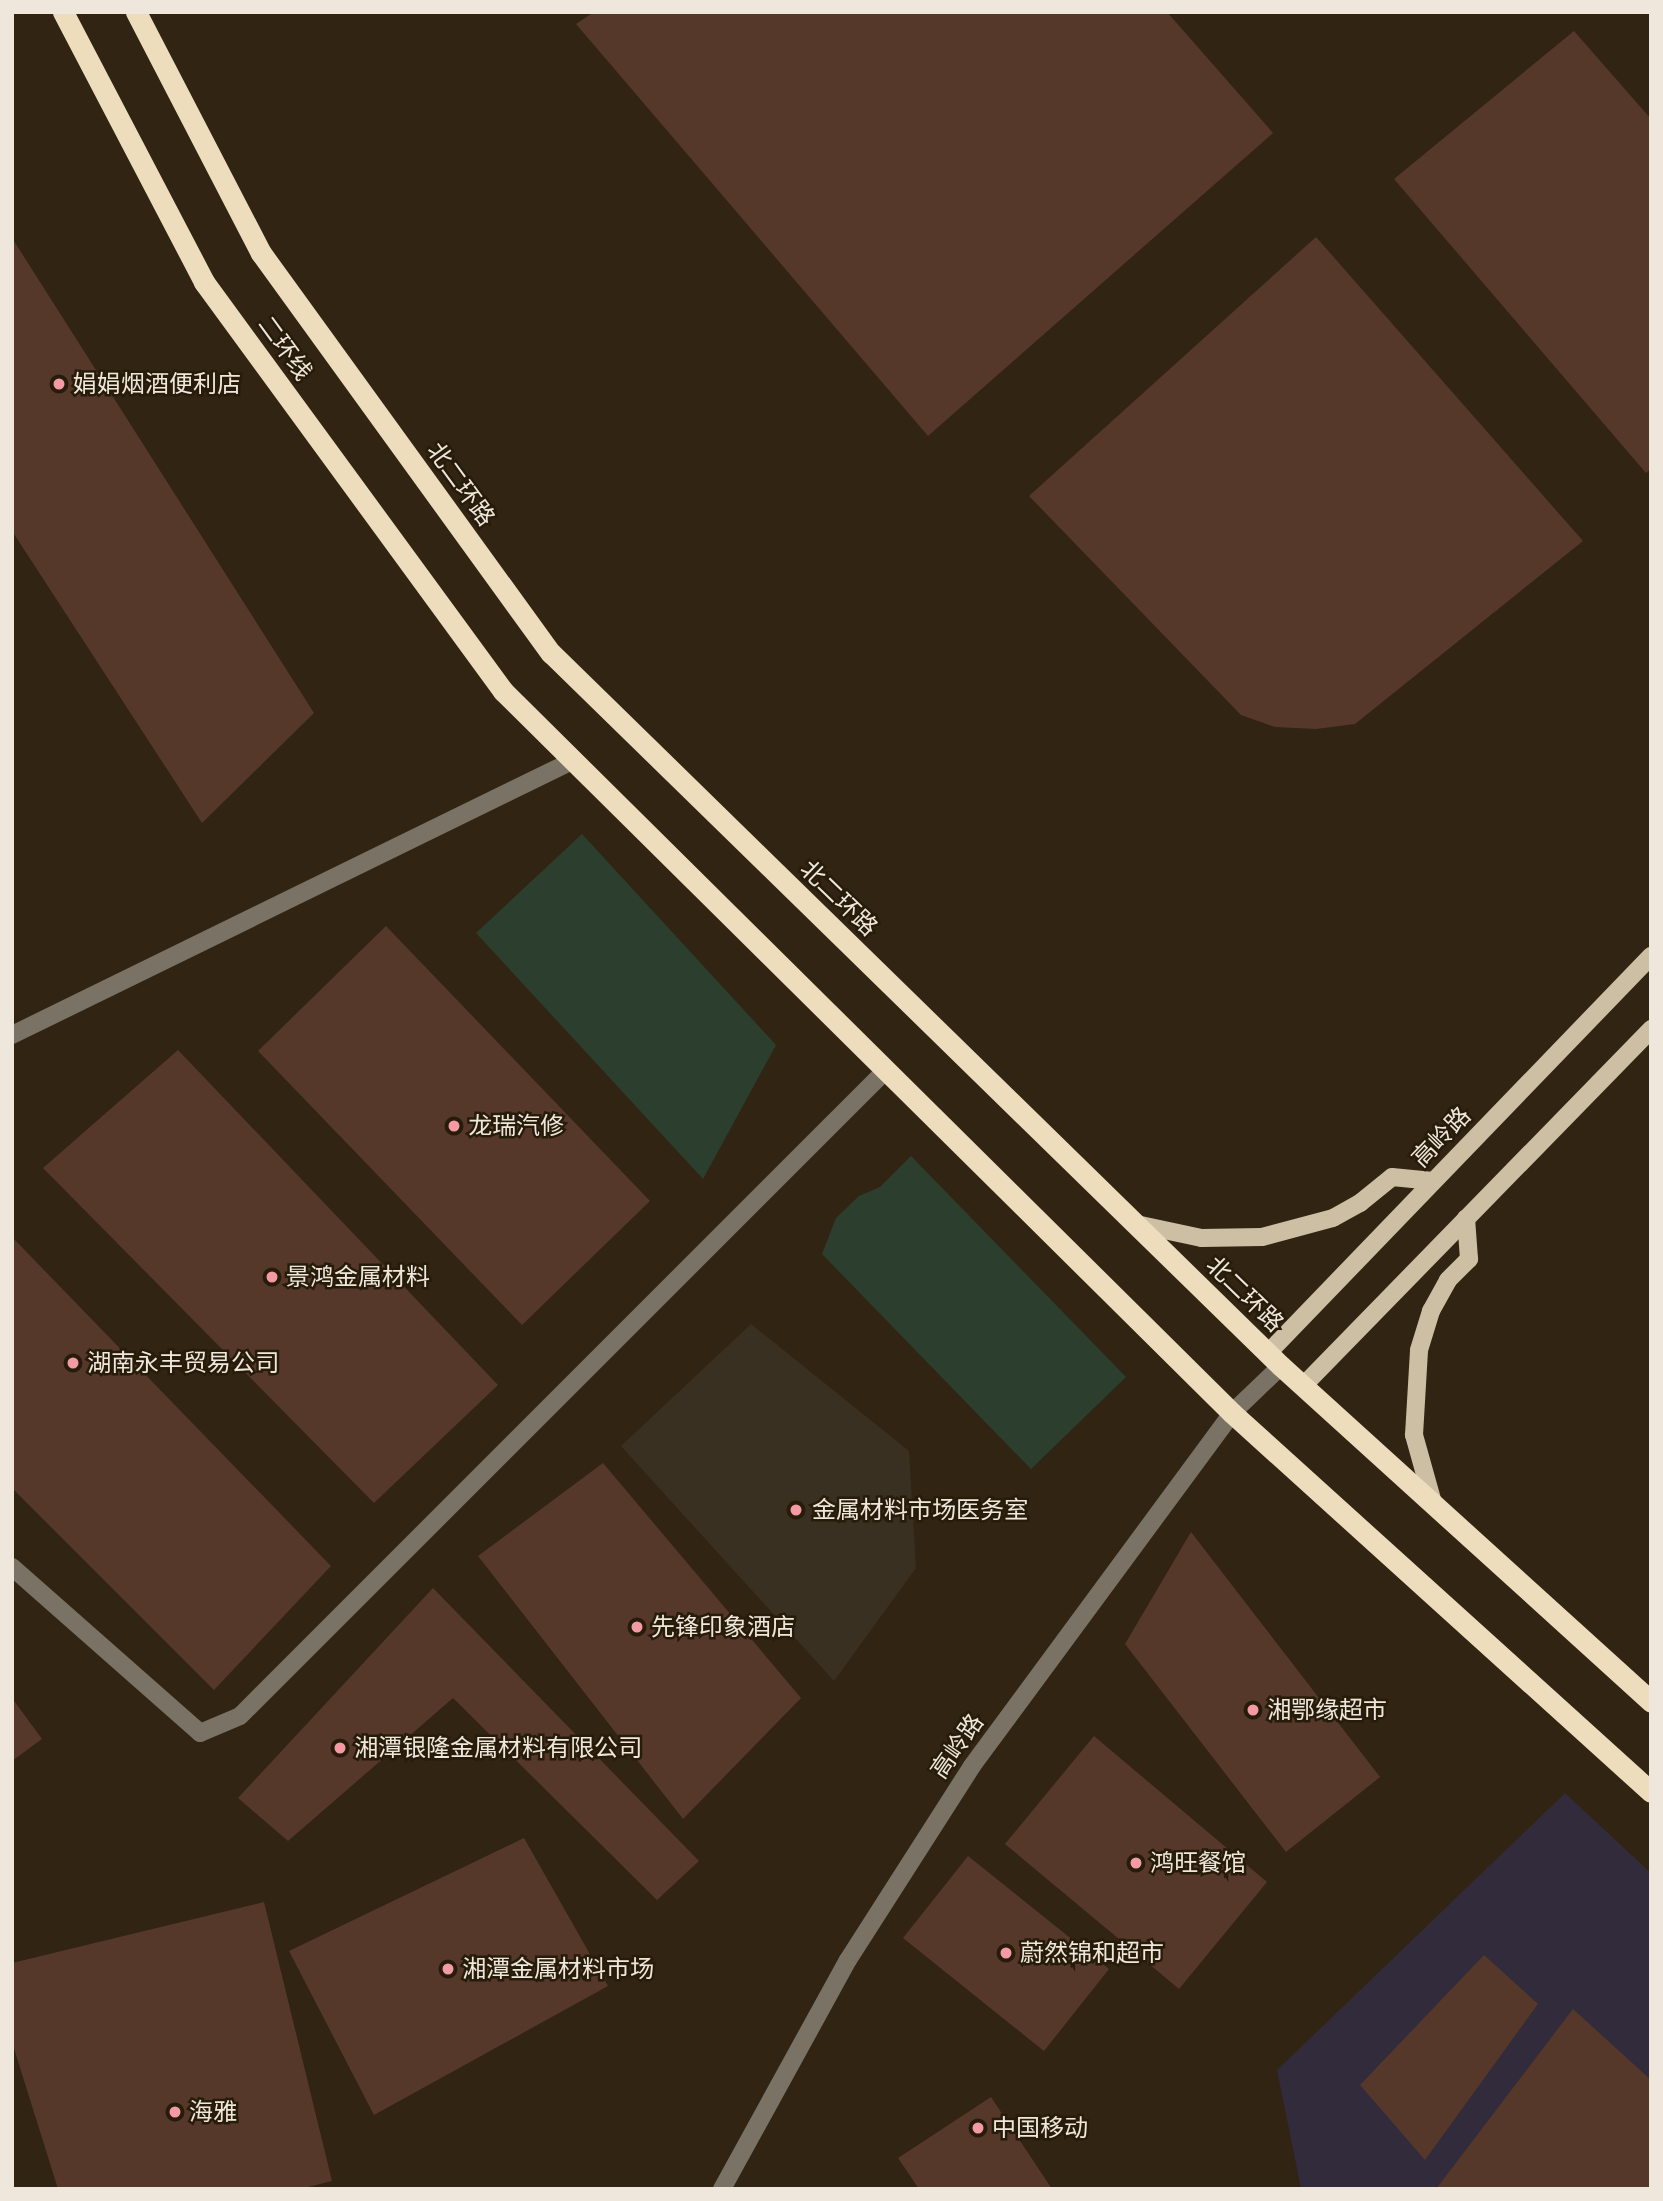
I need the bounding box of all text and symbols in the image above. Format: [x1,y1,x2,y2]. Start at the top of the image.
street label: 二环线 [252,310,318,386]
place label: 娟娟烟酒便利店 [73,370,241,398]
marker: 娟娟烟酒便利店 [51,376,67,392]
street label: 北二环路 [421,437,501,531]
street label: 北二环路 [794,854,884,942]
street label: 高岭路 [1406,1101,1476,1173]
place label: 龙瑞汽修 [468,1112,564,1140]
marker: 龙瑞汽修 [446,1118,462,1134]
street label: 北二环路 [1200,1250,1290,1338]
place label: 景鸿金属材料 [286,1263,430,1291]
marker: 景鸿金属材料 [264,1269,280,1285]
place label: 湖南永丰贸易公司 [87,1349,279,1377]
marker: 湖南永丰贸易公司 [65,1355,81,1371]
place label: 金属材料市场医务室 [812,1496,1028,1524]
marker: 金属材料市场医务室 [786,1500,806,1520]
place label: 先锋印象酒店 [651,1613,795,1641]
marker: 先锋印象酒店 [629,1619,645,1635]
place label: 湘鄂缘超市 [1267,1696,1387,1724]
marker: 湘鄂缘超市 [1245,1702,1261,1718]
street label: 高岭路 [925,1708,989,1784]
place label: 湘潭银隆金属材料有限公司 [354,1734,642,1762]
marker: 湘潭银隆金属材料有限公司 [332,1740,348,1756]
place label: 鸿旺餐馆 [1150,1849,1246,1877]
marker: 鸿旺餐馆 [1128,1855,1144,1871]
place label: 蔚然锦和超市 [1020,1939,1164,1967]
marker: 蔚然锦和超市 [998,1945,1014,1961]
place label: 湘潭金属材料市场 [462,1955,654,1983]
marker: 湘潭金属材料市场 [440,1961,456,1977]
place label: 海雅 [189,2098,237,2126]
marker: 海雅 [167,2104,183,2120]
place label: 中国移动 [992,2114,1088,2142]
marker: 中国移动 [970,2120,986,2136]

